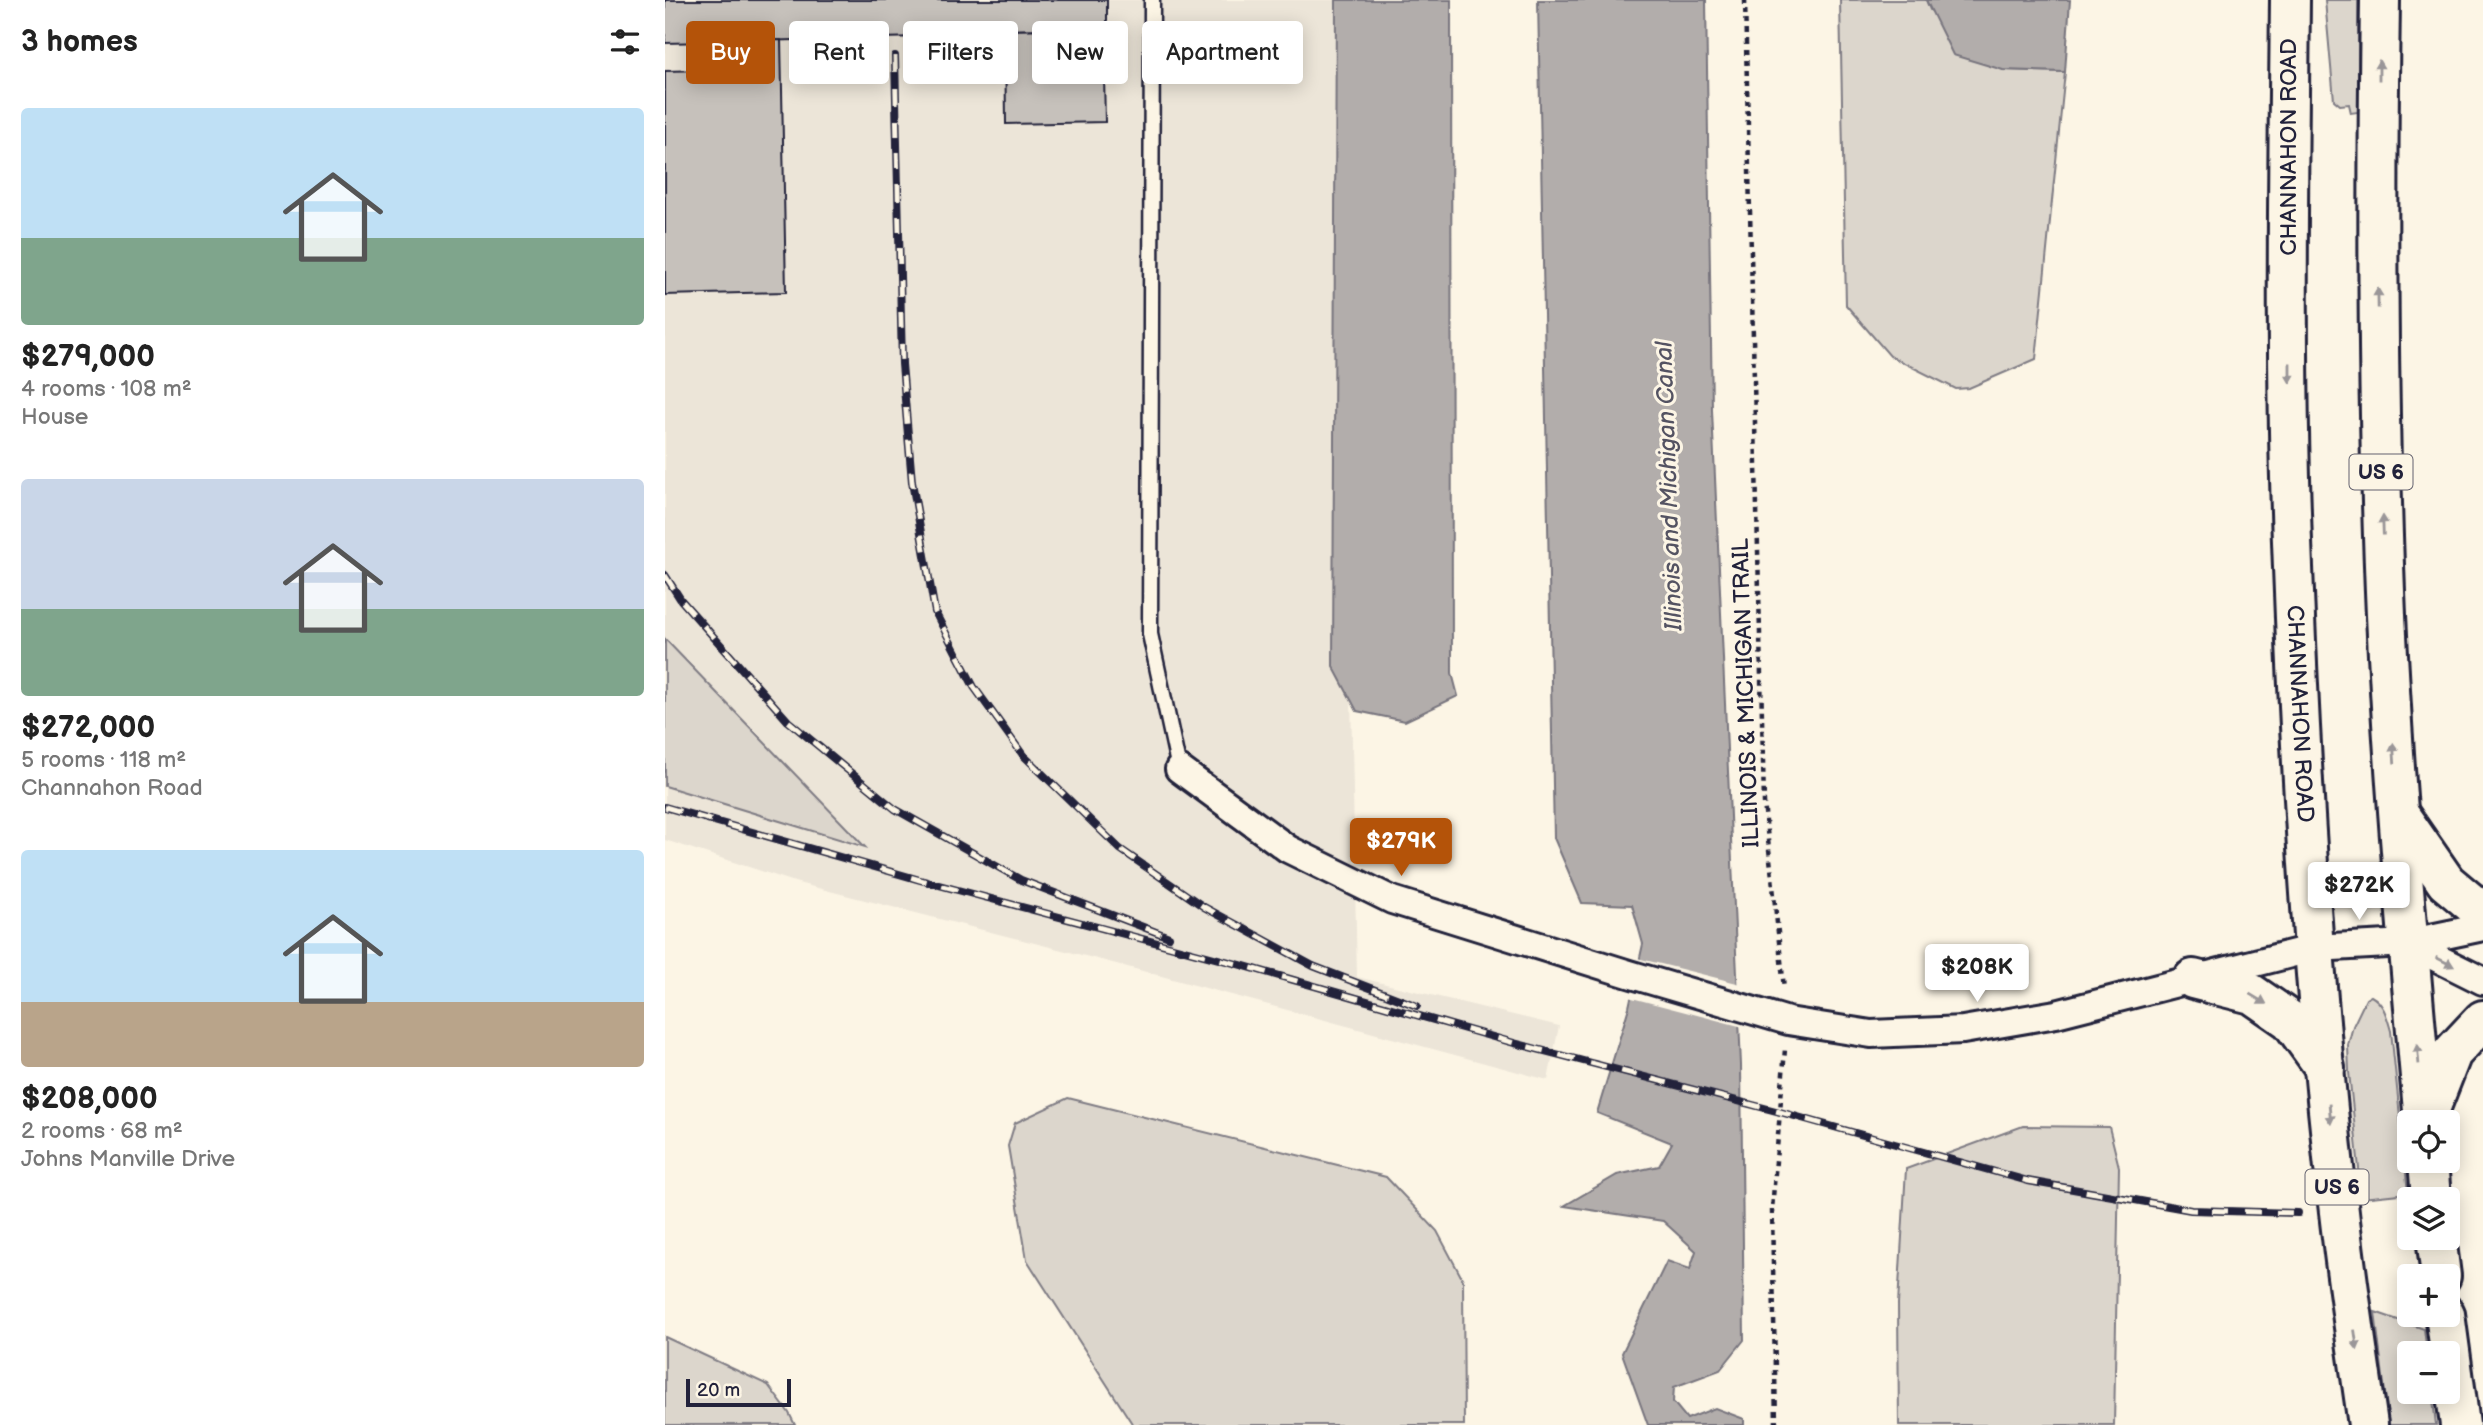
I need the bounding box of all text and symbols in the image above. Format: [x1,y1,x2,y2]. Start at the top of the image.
chip: Buy [686,21,775,84]
chip: Rent [789,21,889,84]
chip: Filters [903,21,1018,84]
chip: New [1032,21,1128,84]
chip: Apartment [1142,21,1303,84]
icon: filters [606,23,644,61]
text: 3 homes [21,24,138,60]
street label: CHANNAHON ROAD [2275,38,2303,256]
one-way arrow [2373,59,2385,81]
icon: home [270,154,396,280]
one-way arrow [2373,287,2384,309]
text: $279,000 [21,339,155,375]
water label: Illinois and Michigan Canal [1649,339,1689,632]
one-way arrow [2284,362,2295,384]
text: 4 rooms · 108 m² [21,375,192,403]
text: House [21,403,88,431]
road number: US 6 [2349,454,2413,490]
one-way arrow [2377,514,2389,536]
icon: home [270,525,396,651]
street label: ILLINOIS & MICHIGAN TRAIL [1727,537,1765,848]
street label: CHANNAHON ROAD [2280,604,2319,823]
text: $272,000 [21,710,155,746]
one-way arrow [2388,741,2399,763]
text: 5 rooms · 118 m² [21,746,186,774]
text: Channahon Road [21,774,203,802]
pin: $279K [1352,818,1450,878]
text: $279K [1366,827,1436,855]
pin: $272K [2310,862,2408,922]
text: $272K [2324,871,2394,899]
icon: home [270,896,396,1022]
pin: $208K [1928,944,2026,1004]
text: $208K [1941,953,2013,981]
one-way arrow [2435,957,2455,968]
one-way arrow [2248,992,2268,1005]
one-way arrow [2412,1043,2423,1065]
text: $208,000 [21,1081,158,1117]
one-way arrow [2325,1103,2336,1125]
map controls [2397,1110,2460,1404]
button: locate [2397,1110,2460,1173]
text: 2 rooms · 68 m² [21,1117,183,1145]
text: Johns Manville Drive [21,1145,235,1173]
road number: US 6 [2305,1170,2369,1204]
button: layers [2397,1187,2460,1250]
button: + [2397,1264,2460,1327]
one-way arrow [2351,1329,2362,1351]
button: − [2397,1341,2460,1404]
scale bar [686,1376,791,1408]
text: 20 m [697,1379,740,1402]

